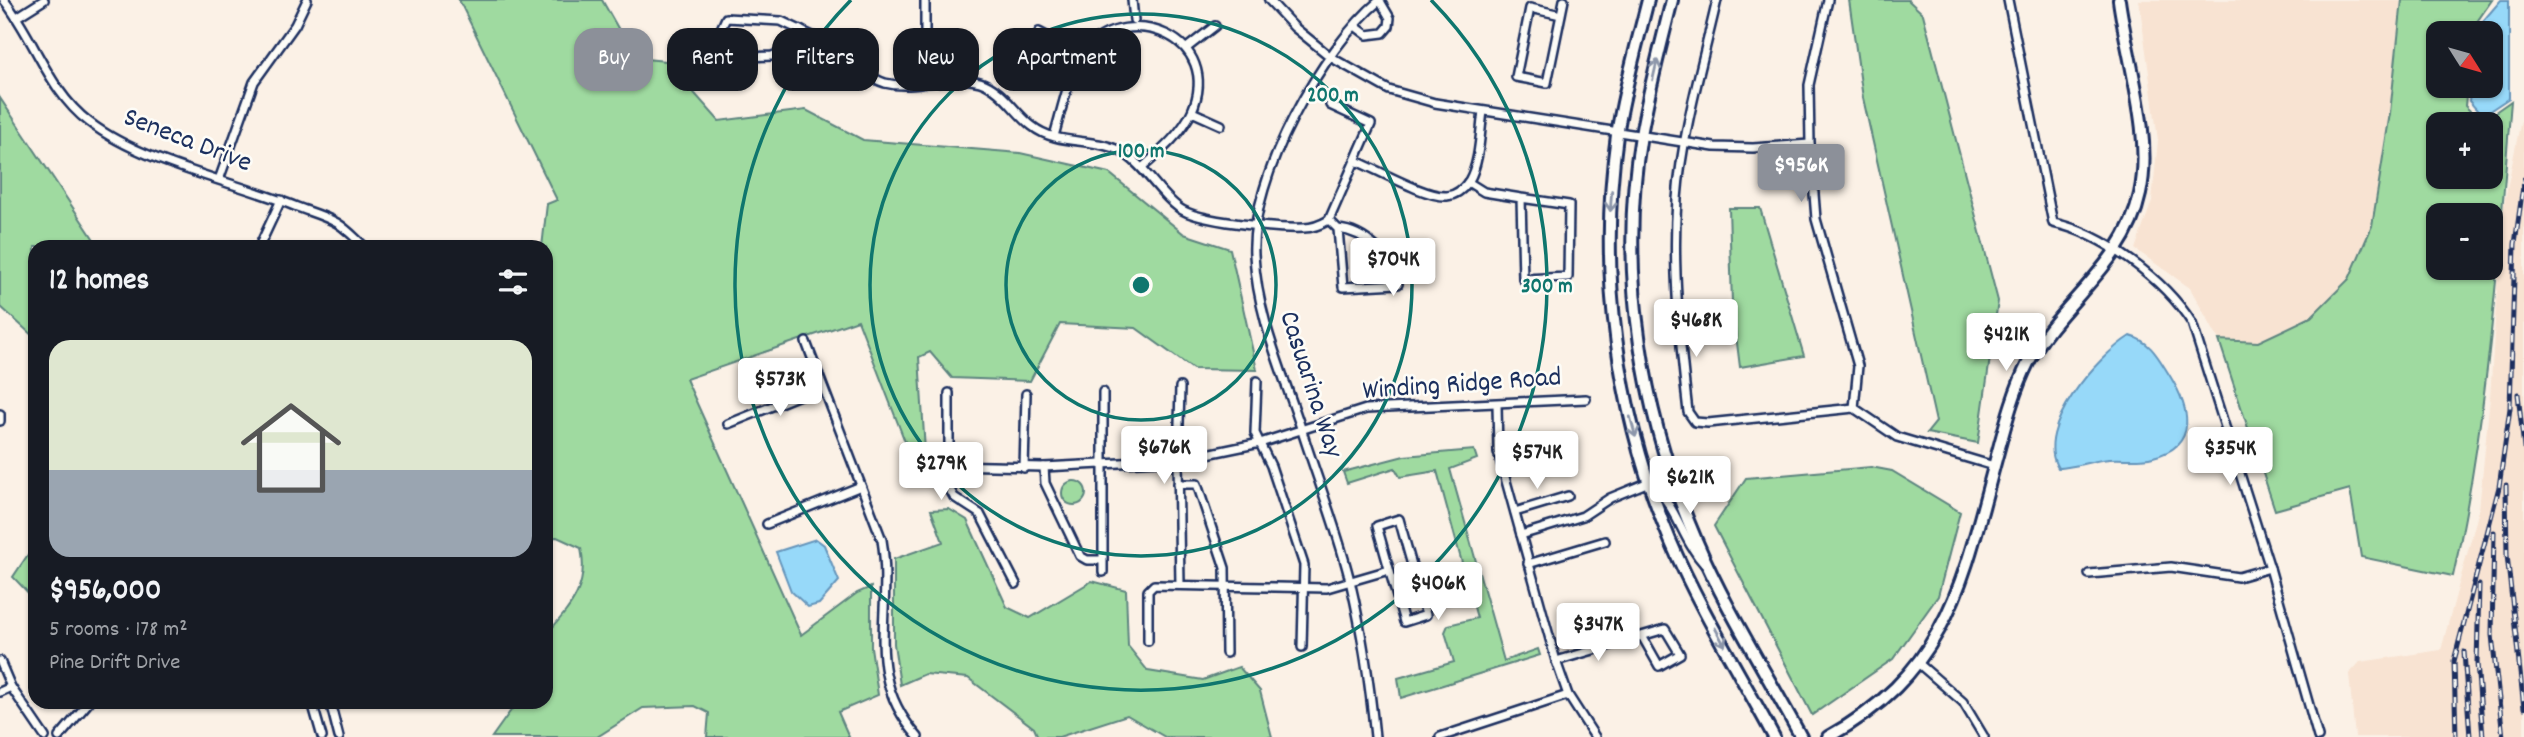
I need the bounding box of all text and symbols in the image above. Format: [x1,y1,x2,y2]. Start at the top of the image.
north arrow [2426,21,2502,98]
map controls [2426,21,2503,280]
chip: Buy [574,28,653,91]
chip: Rent [667,28,758,91]
chip: Filters [772,28,879,91]
chip: New [893,28,979,91]
chip: Apartment [993,28,1141,91]
one-way arrow [1649,59,1662,82]
text: 200 m [1307,82,1359,112]
street label: Seneca Drive [117,99,257,185]
button: + [2426,112,2503,189]
text: 100 m [1118,138,1164,168]
pin: $956K [1752,144,1850,204]
text: $956K [1774,150,1828,183]
one-way arrow [1605,190,1618,213]
button: − [2426,203,2503,280]
pin: $704K [1344,238,1442,298]
text: $704K [1366,244,1420,277]
text: 12 homes [49,261,149,304]
icon: filters [494,263,532,301]
centre of rings [1129,273,1153,297]
text: 300 m [1521,273,1573,303]
pin: $468K [1647,300,1745,359]
text: $468K [1670,305,1722,338]
street label: Casuarina Way [1266,306,1352,464]
pin: $421K [1957,314,2055,373]
text: $421K [1983,319,2029,352]
pin: $573K [731,358,829,418]
street label: Winding Ridge Road [1361,359,1563,413]
text: $573K [754,364,806,397]
icon: home [228,385,354,511]
one-way arrow [1627,415,1640,438]
pin: $676K [1115,426,1213,486]
pin: $354K [2181,428,2279,487]
text: $676K [1137,432,1191,465]
pin: $574K [1488,432,1586,491]
text: $354K [2204,433,2256,466]
text: $574K [1511,437,1563,470]
pin: $279K [892,442,990,502]
text: $279K [915,448,967,481]
pin: $621K [1641,456,1739,516]
text: $621K [1666,462,1714,495]
pin: $406K [1389,562,1487,622]
text: $406K [1410,568,1466,601]
text: $956,000 [49,571,161,614]
pin: $347K [1549,604,1647,663]
text: $347K [1573,609,1623,642]
text: 5 rooms · 178 m² [49,614,188,647]
one-way arrow [1713,626,1727,646]
text: Pine Drift Drive [49,647,180,680]

